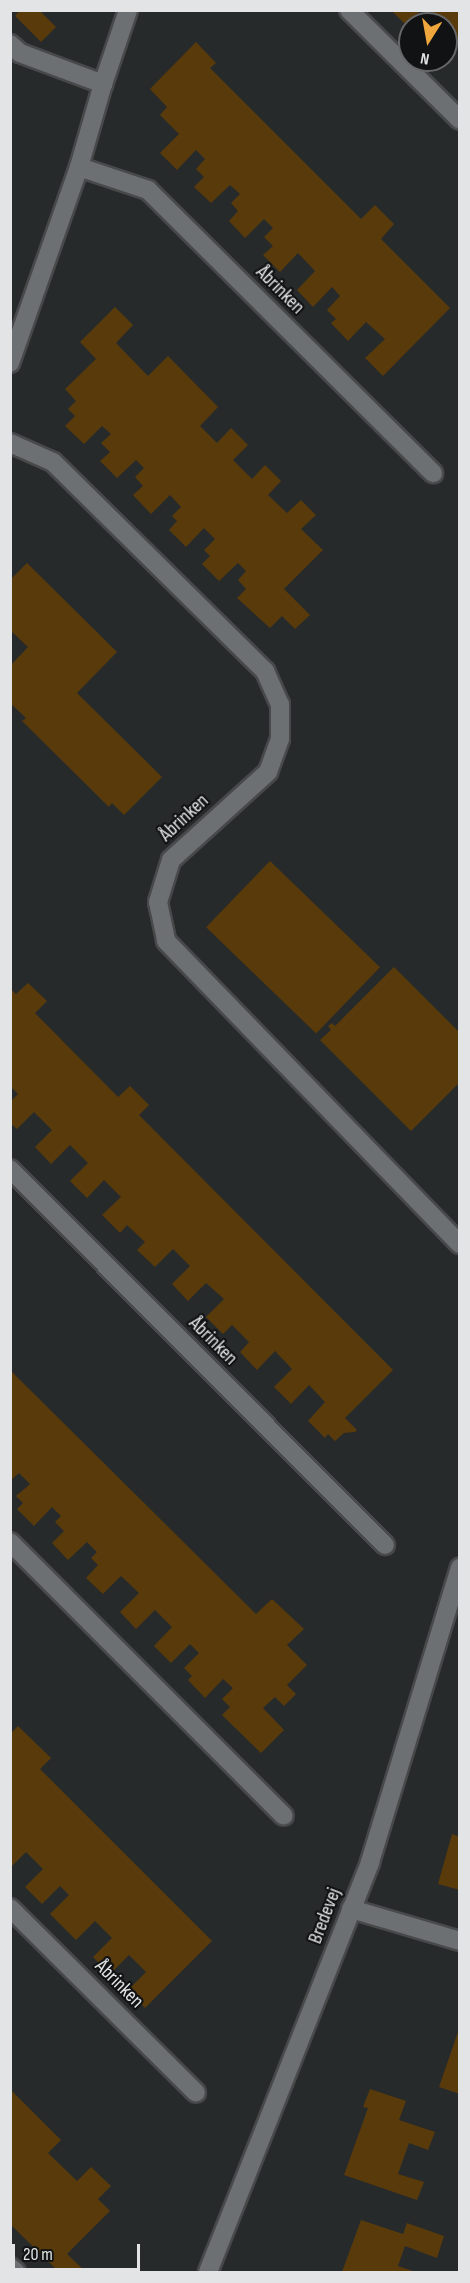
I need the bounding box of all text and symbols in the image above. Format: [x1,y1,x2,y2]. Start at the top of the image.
north arrow [398,12,458,72]
text: N [419,48,431,68]
street label: Åbrinken [251,261,309,319]
street label: Åbrinken [154,789,214,847]
street label: Åbrinken [184,1312,242,1370]
street label: Bredevej [303,1885,347,1947]
street label: Åbrinken [90,1955,148,2013]
scale bar [15,2232,142,2270]
text: 20 m [23,2244,53,2265]

